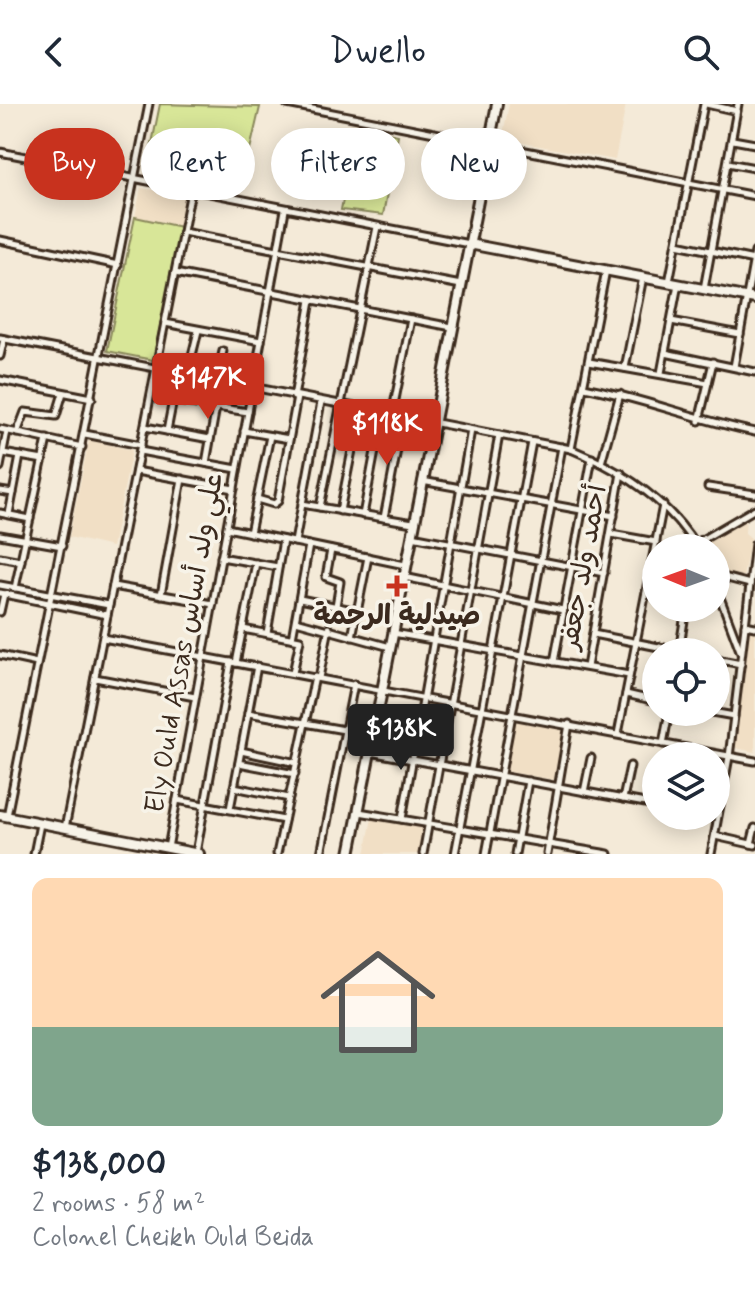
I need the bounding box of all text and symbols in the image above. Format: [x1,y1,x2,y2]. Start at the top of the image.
text: Dwello [329,29,426,76]
icon: back [32,30,76,74]
icon: search [679,30,723,74]
chip: Buy [24,128,125,200]
chip: Rent [141,128,255,200]
chip: Filters [271,128,405,200]
chip: New [421,128,527,200]
pin: $147K [152,353,264,421]
text: $147K [170,362,246,396]
pin: $118K [331,399,443,467]
text: $118K [352,408,422,442]
street label: Ely Ould Assas علي ولد أساس [137,470,237,817]
street label: أحمد ولد جعفر [551,482,617,654]
north arrow [642,534,730,622]
map controls [642,534,730,830]
marker: صيدلية الرحمة [388,577,406,595]
place label: صيدلية الرحمة [314,598,480,635]
button: locate [642,638,730,726]
pin: $138K [345,704,457,772]
text: $138K [366,713,436,747]
button: layers [642,742,730,830]
icon: home [306,930,450,1074]
text: $138,000 [32,1142,166,1187]
text: 2 rooms · 58 m² [32,1187,205,1221]
text: Colonel Cheikh Ould Beida [32,1221,314,1255]

